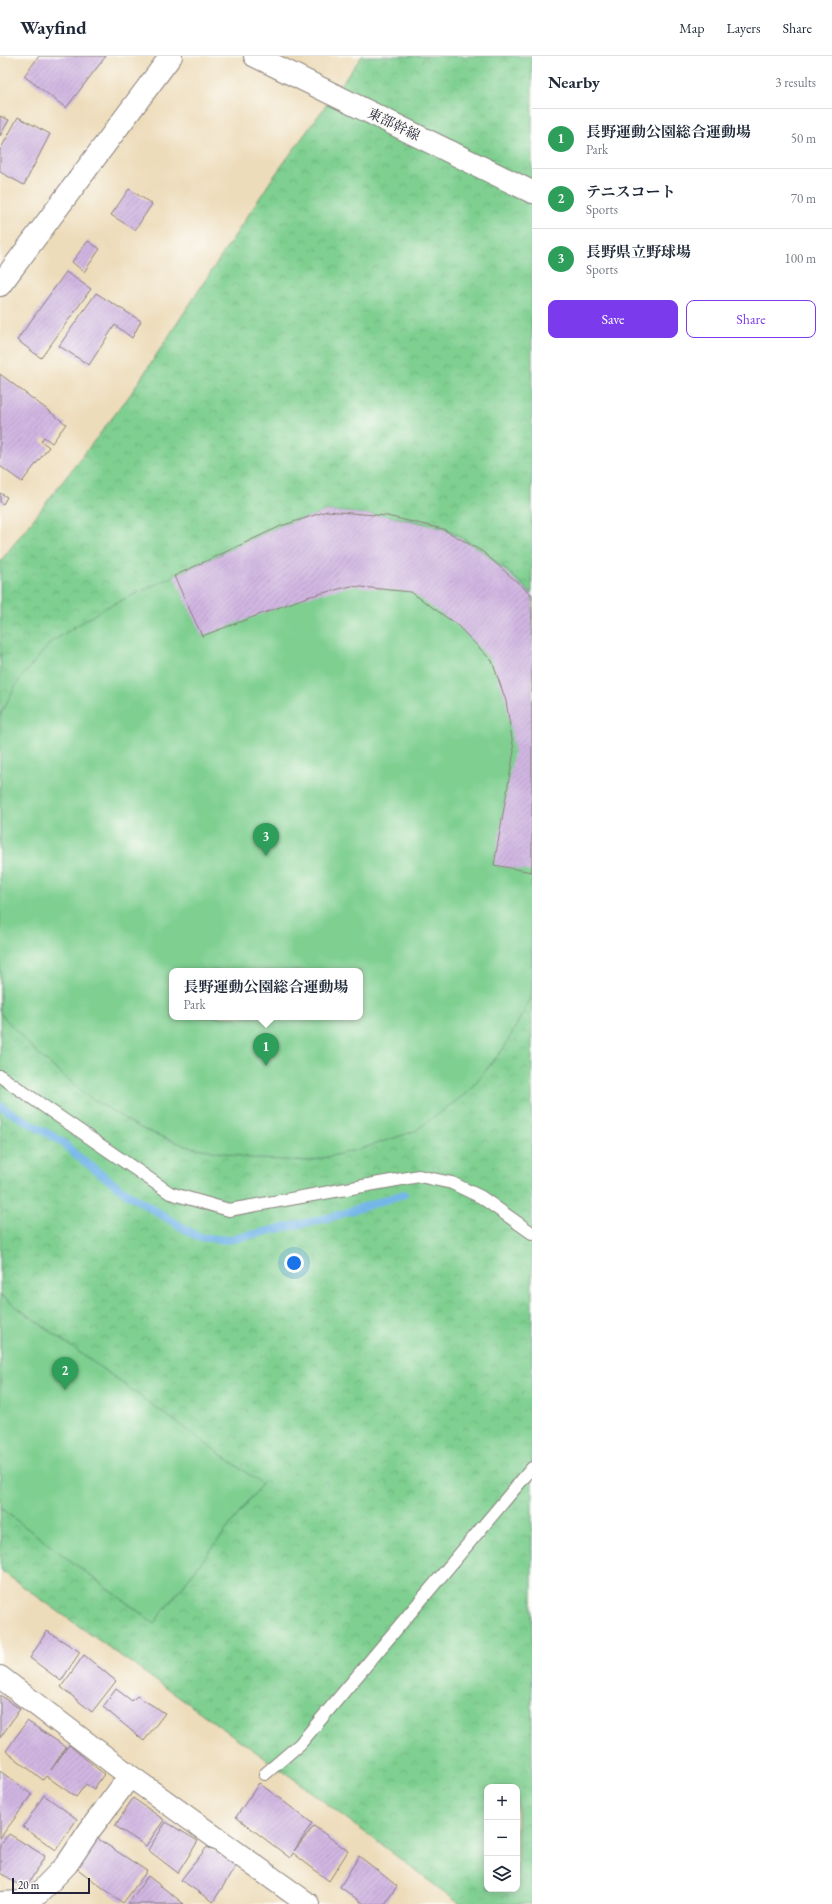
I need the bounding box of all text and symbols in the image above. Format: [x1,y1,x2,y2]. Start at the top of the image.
text: Wayfind [20,15,87,40]
text: Map [679,19,704,37]
text: Layers [726,19,761,37]
text: Share [783,19,812,37]
text: Nearby [548,71,600,93]
text: 3 results [775,74,816,91]
street label: 東部幹線 [365,104,423,144]
text: 長野運動公園総合運動場 [586,122,751,141]
text: 1 [558,130,564,147]
text: 50 m [791,130,816,147]
text: Park [586,141,608,158]
text: テニスコート [586,182,675,201]
text: 2 [558,190,564,207]
text: 70 m [791,190,816,207]
text: Sports [586,201,618,218]
text: 長野県立野球場 [586,242,691,261]
text: 3 [558,250,564,267]
text: 100 m [785,250,816,267]
text: Sports [586,261,618,278]
button: Save [548,300,678,338]
button: Share [686,300,816,338]
pin: 3 [253,823,279,856]
popup [169,968,363,1020]
text: 長野運動公園総合運動場 [183,977,349,996]
text: Park [183,996,206,1013]
pin: 1 [253,1033,279,1066]
your location [284,1253,304,1273]
pin: 2 [52,1357,78,1390]
map controls [484,1784,520,1892]
button: + [484,1784,520,1820]
button: − [484,1820,520,1856]
button: layers [484,1856,520,1892]
scale bar [12,1876,90,1895]
text: 20 m [18,1878,39,1892]

